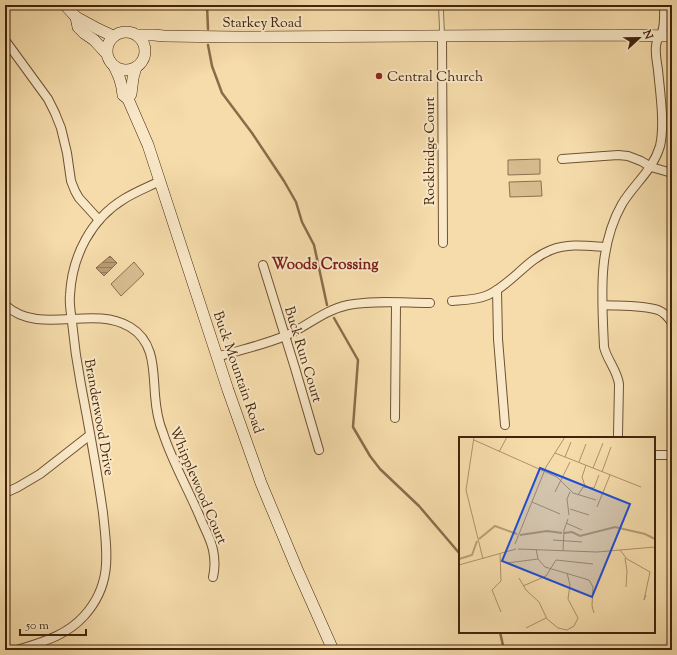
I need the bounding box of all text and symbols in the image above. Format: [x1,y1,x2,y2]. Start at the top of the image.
street label: Starkey Road [222,14,302,34]
north arrow [619,18,659,58]
text: N [638,27,656,42]
place label: Central Church [387,68,483,88]
marker: Central Church [374,71,384,81]
street label: Rockbridge Court [421,97,441,205]
district label: Woods Crossing [272,255,379,276]
street label: Buck Run Court [278,304,326,405]
street label: Buck Mountain Road [207,309,267,437]
street label: Branderwood Drive [78,357,118,477]
street label: Whipplewood Court [163,424,231,548]
inset map [459,437,655,633]
scale bar [20,611,86,637]
text: 50 m [25,617,49,635]

